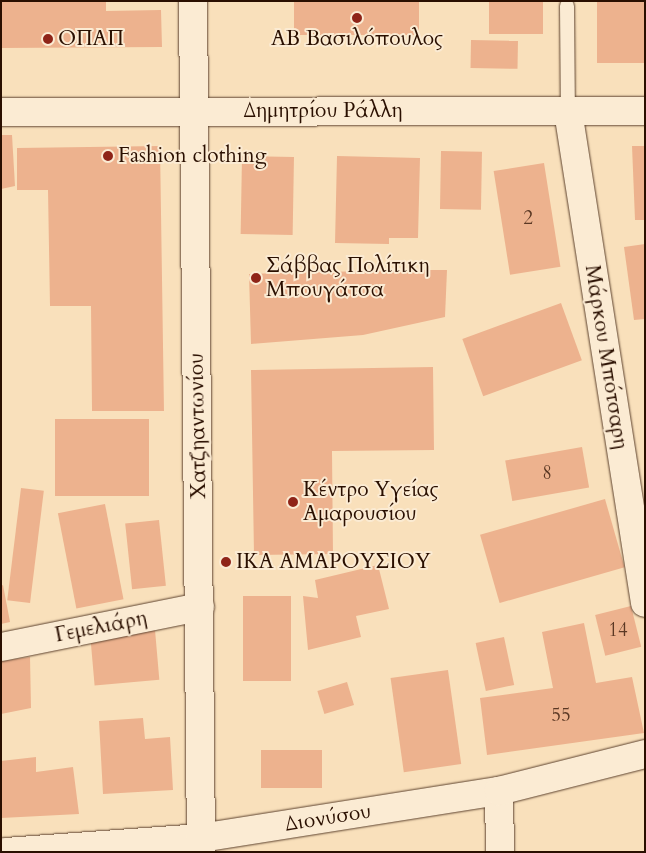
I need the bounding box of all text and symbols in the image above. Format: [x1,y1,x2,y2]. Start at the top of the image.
marker: ΑΒ Βασιλόπουλος [351,12,363,24]
place label: ΟΠΑΠ [58,26,124,52]
place label: ΑΒ Βασιλόπουλος [271,26,443,52]
marker: ΟΠΑΠ [42,33,54,45]
street label: Δημητρίου Ράλλη [244,98,402,124]
place label: Fashion clothing [118,143,266,169]
marker: Fashion clothing [102,150,114,162]
house number: 2 [523,208,533,230]
place label: Σάββας Πολίτικη Μπουγάτσα [266,253,429,303]
street label: Μάρκου Μπότσαρη [579,263,633,451]
marker: Σάββας Πολίτικη Μπουγάτσα [250,272,262,284]
street label: Χατζηαντωνίου [184,353,212,499]
house number: 8 [542,463,552,485]
place label: Κέντρο Υγείας Αμαρουσίου [303,477,439,527]
marker: Κέντρο Υγείας Αμαρουσίου [287,496,299,508]
place label: ΙΚΑ ΑΜΑΡΟΥΣΙΟΥ [236,549,431,575]
marker: ΙΚΑ ΑΜΑΡΟΥΣΙΟΥ [220,556,232,568]
street label: Γεμελιάρη [53,606,149,648]
house number: 14 [608,620,628,642]
house number: 55 [551,705,571,727]
street label: Διονύσου [283,799,373,837]

